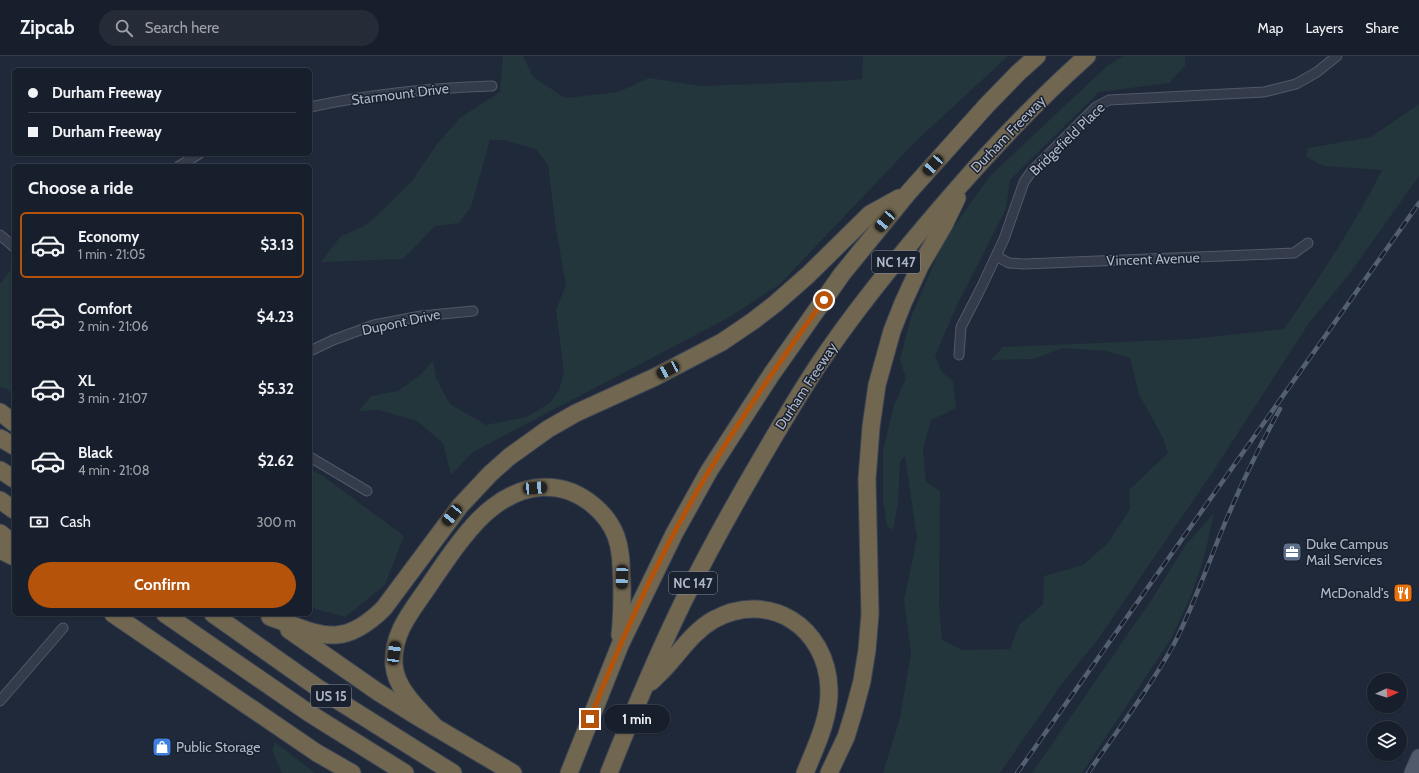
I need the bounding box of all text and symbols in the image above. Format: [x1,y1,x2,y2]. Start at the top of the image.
search box [99,10,379,46]
text: Zipcab [20,16,75,39]
icon: search [113,17,135,39]
text: Search here [145,19,219,37]
text: Map [1258,19,1283,37]
text: Layers [1305,19,1343,37]
text: Share [1365,19,1399,37]
street label: Starmount Drive [350,79,450,109]
text: Durham Freeway [52,84,162,102]
street label: Durham Freeway [967,92,1049,176]
street label: Bridgefield Place [1026,99,1108,179]
text: Durham Freeway [52,123,162,141]
car [921,152,945,178]
text: Choose a ride [28,177,133,199]
car [873,208,897,234]
icon: car [30,227,66,263]
text: Economy [78,228,139,246]
text: $3.13 [261,236,294,254]
text: 1 min · 21:05 [78,246,145,262]
street label: Vincent Avenue [1106,248,1200,270]
road number: NC 147 [872,251,920,273]
route start [815,291,833,309]
icon: car [30,299,66,335]
text: Comfort [78,300,132,318]
street label: Dupont Drive [360,305,442,339]
text: $4.23 [257,308,294,326]
text: 2 min · 21:06 [78,318,148,334]
street label: Durham Freeway [771,339,841,433]
car [655,359,681,381]
icon: car [30,371,66,407]
text: XL [78,372,95,390]
text: $5.32 [258,380,294,398]
text: 3 min · 21:07 [78,390,148,406]
icon: car [30,443,66,479]
text: Black [78,444,113,462]
text: $2.62 [258,452,294,470]
text: 4 min · 21:08 [78,462,150,478]
car [523,481,547,495]
car [440,502,464,528]
icon: cash [28,511,50,533]
text: Cash [60,513,91,531]
text: 300 m [256,514,296,530]
place label: Duke Campus Mail Services [1306,535,1388,569]
office icon: Duke Campus Mail Services [1281,541,1303,563]
button: Confirm [28,562,296,608]
car [616,565,628,589]
road number: NC 147 [669,572,717,594]
restaurant icon: McDonald's [1392,582,1414,604]
place label: McDonald's [1320,584,1389,602]
car [386,640,402,666]
north arrow [1367,673,1407,713]
map controls [1367,673,1407,761]
road number: US 15 [311,685,351,707]
callout: 1 min [604,705,670,733]
route end [581,710,599,728]
text: 1 min [622,711,652,727]
button: layers [1367,721,1407,761]
shop icon: Public Storage [151,736,173,758]
place label: Public Storage [176,738,260,756]

